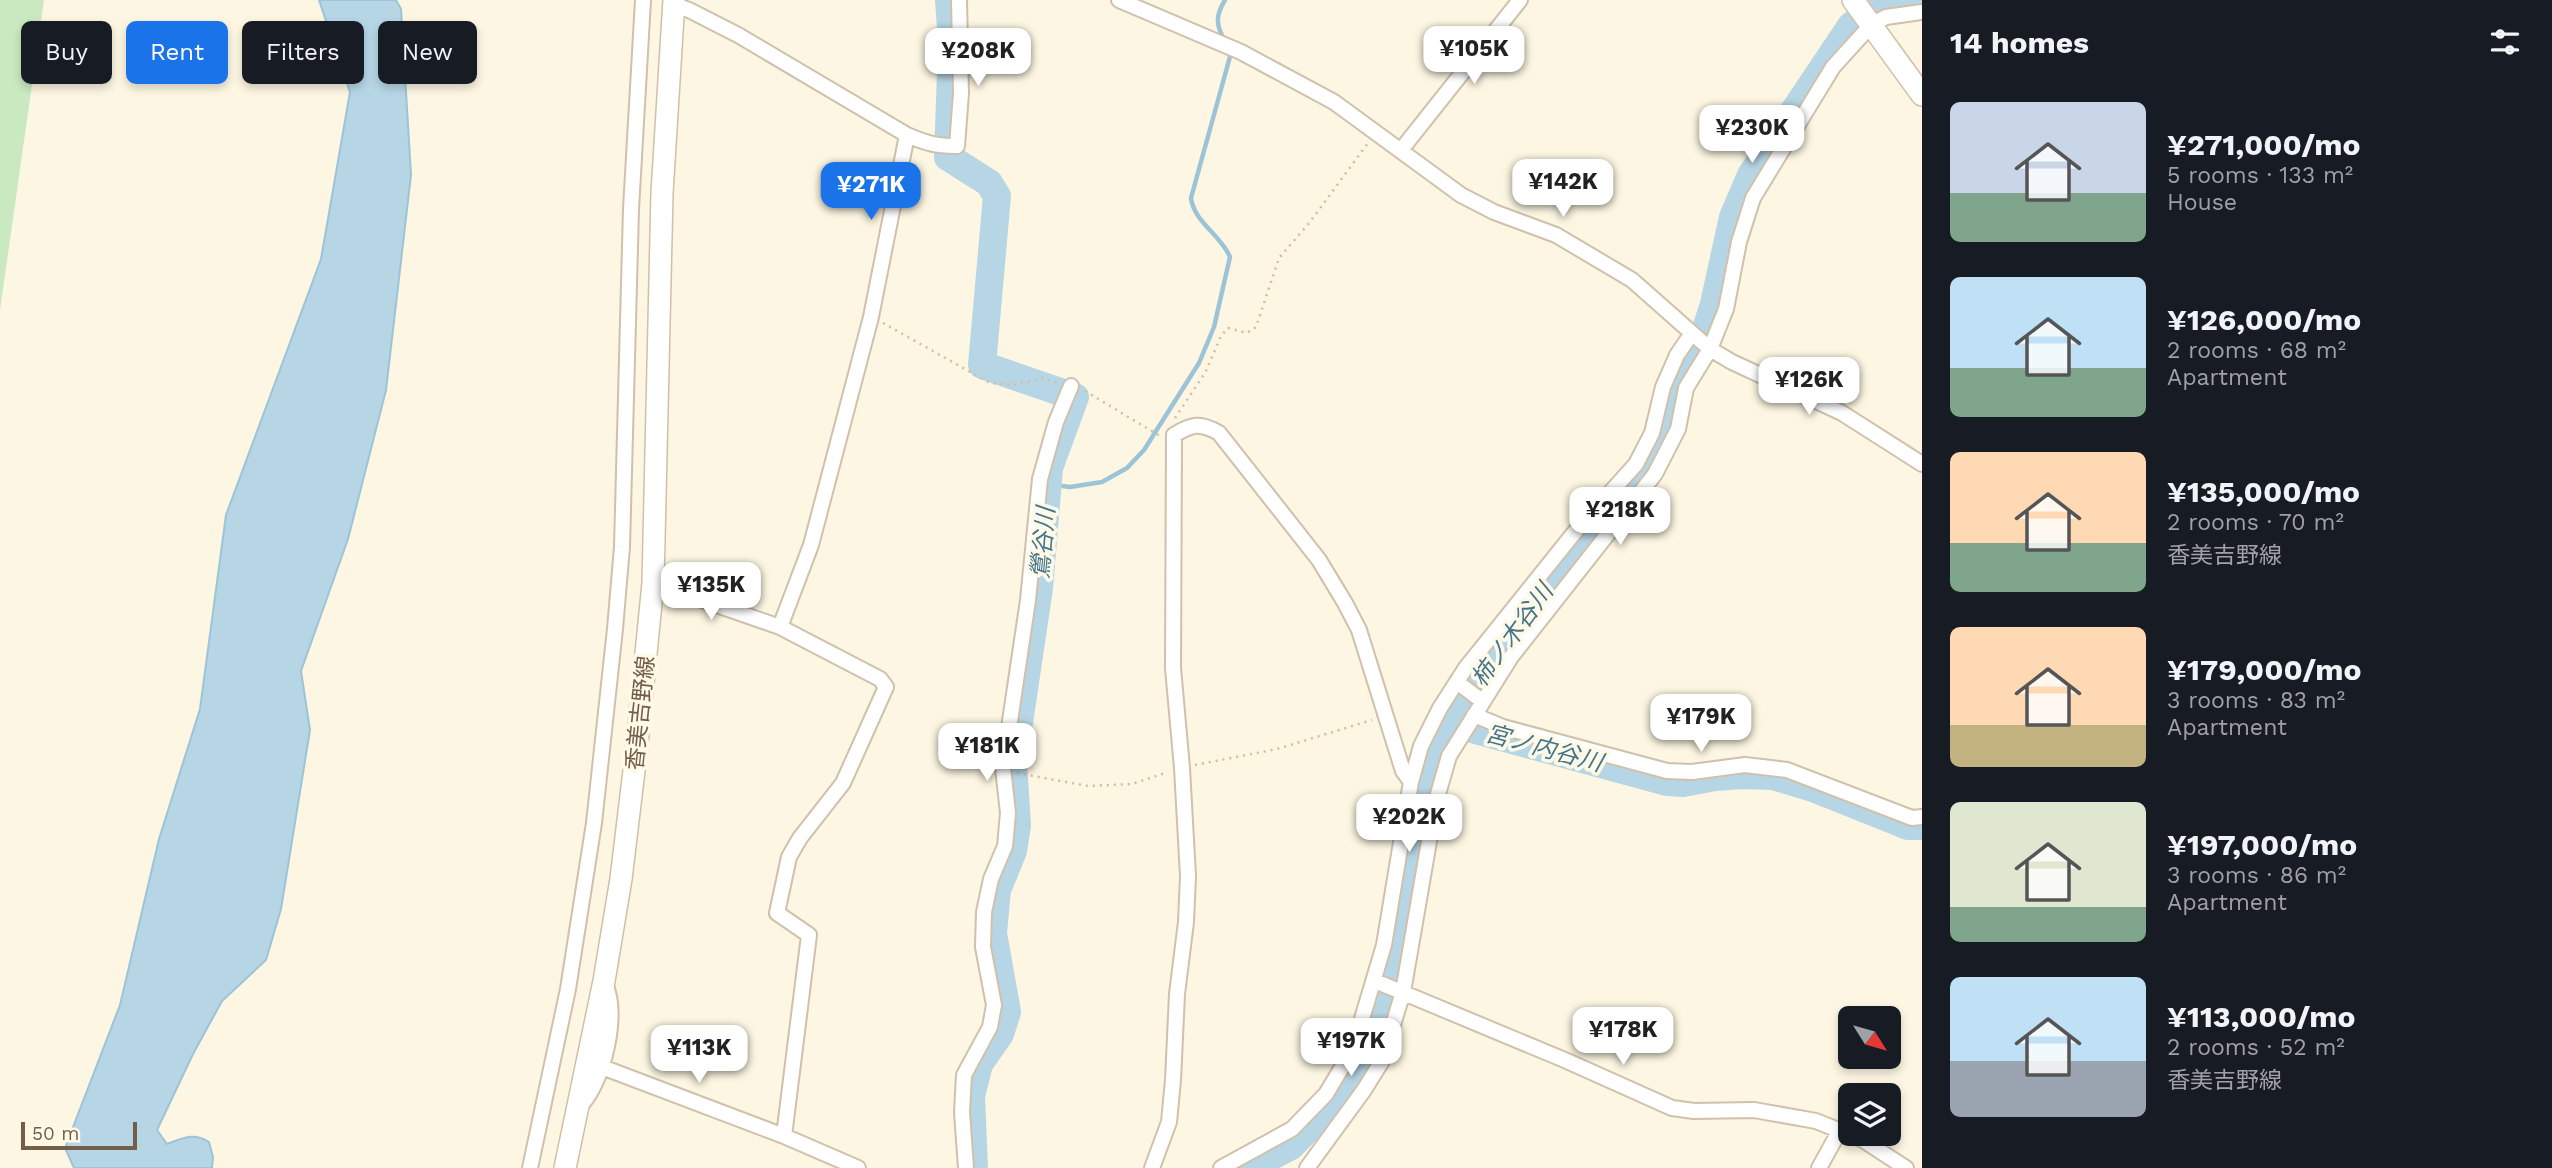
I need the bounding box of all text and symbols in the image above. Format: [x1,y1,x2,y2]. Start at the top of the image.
chip: Buy [21,21,112,84]
chip: Rent [126,21,228,84]
chip: Filters [242,21,364,84]
chip: New [378,21,477,84]
icon: filters [2486,23,2524,61]
text: 14 homes [1950,25,2089,60]
pin: ¥105K [1425,27,1523,86]
pin: ¥208K [929,28,1027,88]
text: ¥105K [1439,35,1509,62]
text: ¥208K [941,37,1015,64]
pin: ¥230K [1703,106,1801,165]
text: ¥230K [1715,114,1789,141]
text: ¥271,000/mo [2167,127,2360,162]
icon: home [2006,130,2090,214]
pin: ¥142K [1514,160,1612,219]
pin: ¥271K [822,162,920,222]
text: 5 rooms · 133 m² [2167,162,2353,189]
text: ¥142K [1528,168,1598,195]
text: ¥271K [837,171,905,198]
text: House [2167,189,2237,216]
text: ¥126,000/mo [2167,302,2361,337]
icon: home [2006,305,2090,389]
text: 2 rooms · 68 m² [2167,337,2346,364]
pin: ¥126K [1760,358,1858,417]
text: Apartment [2167,364,2287,391]
text: ¥126K [1774,366,1844,393]
text: ¥135,000/mo [2167,474,2360,509]
icon: home [2006,480,2090,564]
pin: ¥218K [1571,488,1669,547]
text: ¥218K [1585,496,1655,523]
water label: 鶯谷川 [1026,503,1060,580]
text: 2 rooms · 70 m² [2167,509,2344,536]
text: 香美吉野線 [2167,542,2282,569]
pin: ¥135K [662,562,760,622]
text: ¥135K [677,571,745,598]
water label: 柿ノ木谷川 [1465,576,1560,692]
text: ¥179,000/mo [2167,652,2361,687]
street label: 香美吉野線 [621,654,660,772]
icon: home [2006,655,2090,739]
text: 3 rooms · 83 m² [2167,687,2345,714]
pin: ¥179K [1652,694,1750,754]
text: ¥179K [1666,703,1736,730]
text: Apartment [2167,714,2287,741]
water label: 宮ノ内谷川 [1482,719,1608,778]
pin: ¥181K [938,724,1036,783]
text: ¥181K [954,732,1020,759]
pin: ¥202K [1360,794,1458,854]
text: ¥202K [1372,803,1446,830]
text: ¥197,000/mo [2167,827,2357,862]
icon: home [2006,830,2090,914]
text: 3 rooms · 86 m² [2167,862,2346,889]
text: Apartment [2167,889,2287,916]
text: ¥113,000/mo [2167,999,2356,1034]
icon: home [2006,1005,2090,1089]
north arrow [1838,1006,1900,1069]
map controls [1838,1006,1901,1146]
pin: ¥178K [1574,1007,1672,1067]
text: ¥178K [1588,1016,1658,1043]
pin: ¥197K [1302,1018,1400,1078]
pin: ¥113K [650,1026,748,1085]
text: ¥197K [1317,1027,1385,1054]
text: ¥113K [667,1034,731,1061]
text: 2 rooms · 52 m² [2167,1034,2345,1061]
text: 香美吉野線 [2167,1067,2282,1094]
button: layers [1838,1083,1901,1146]
scale bar [21,1119,136,1151]
text: 50 m [32,1122,79,1145]

